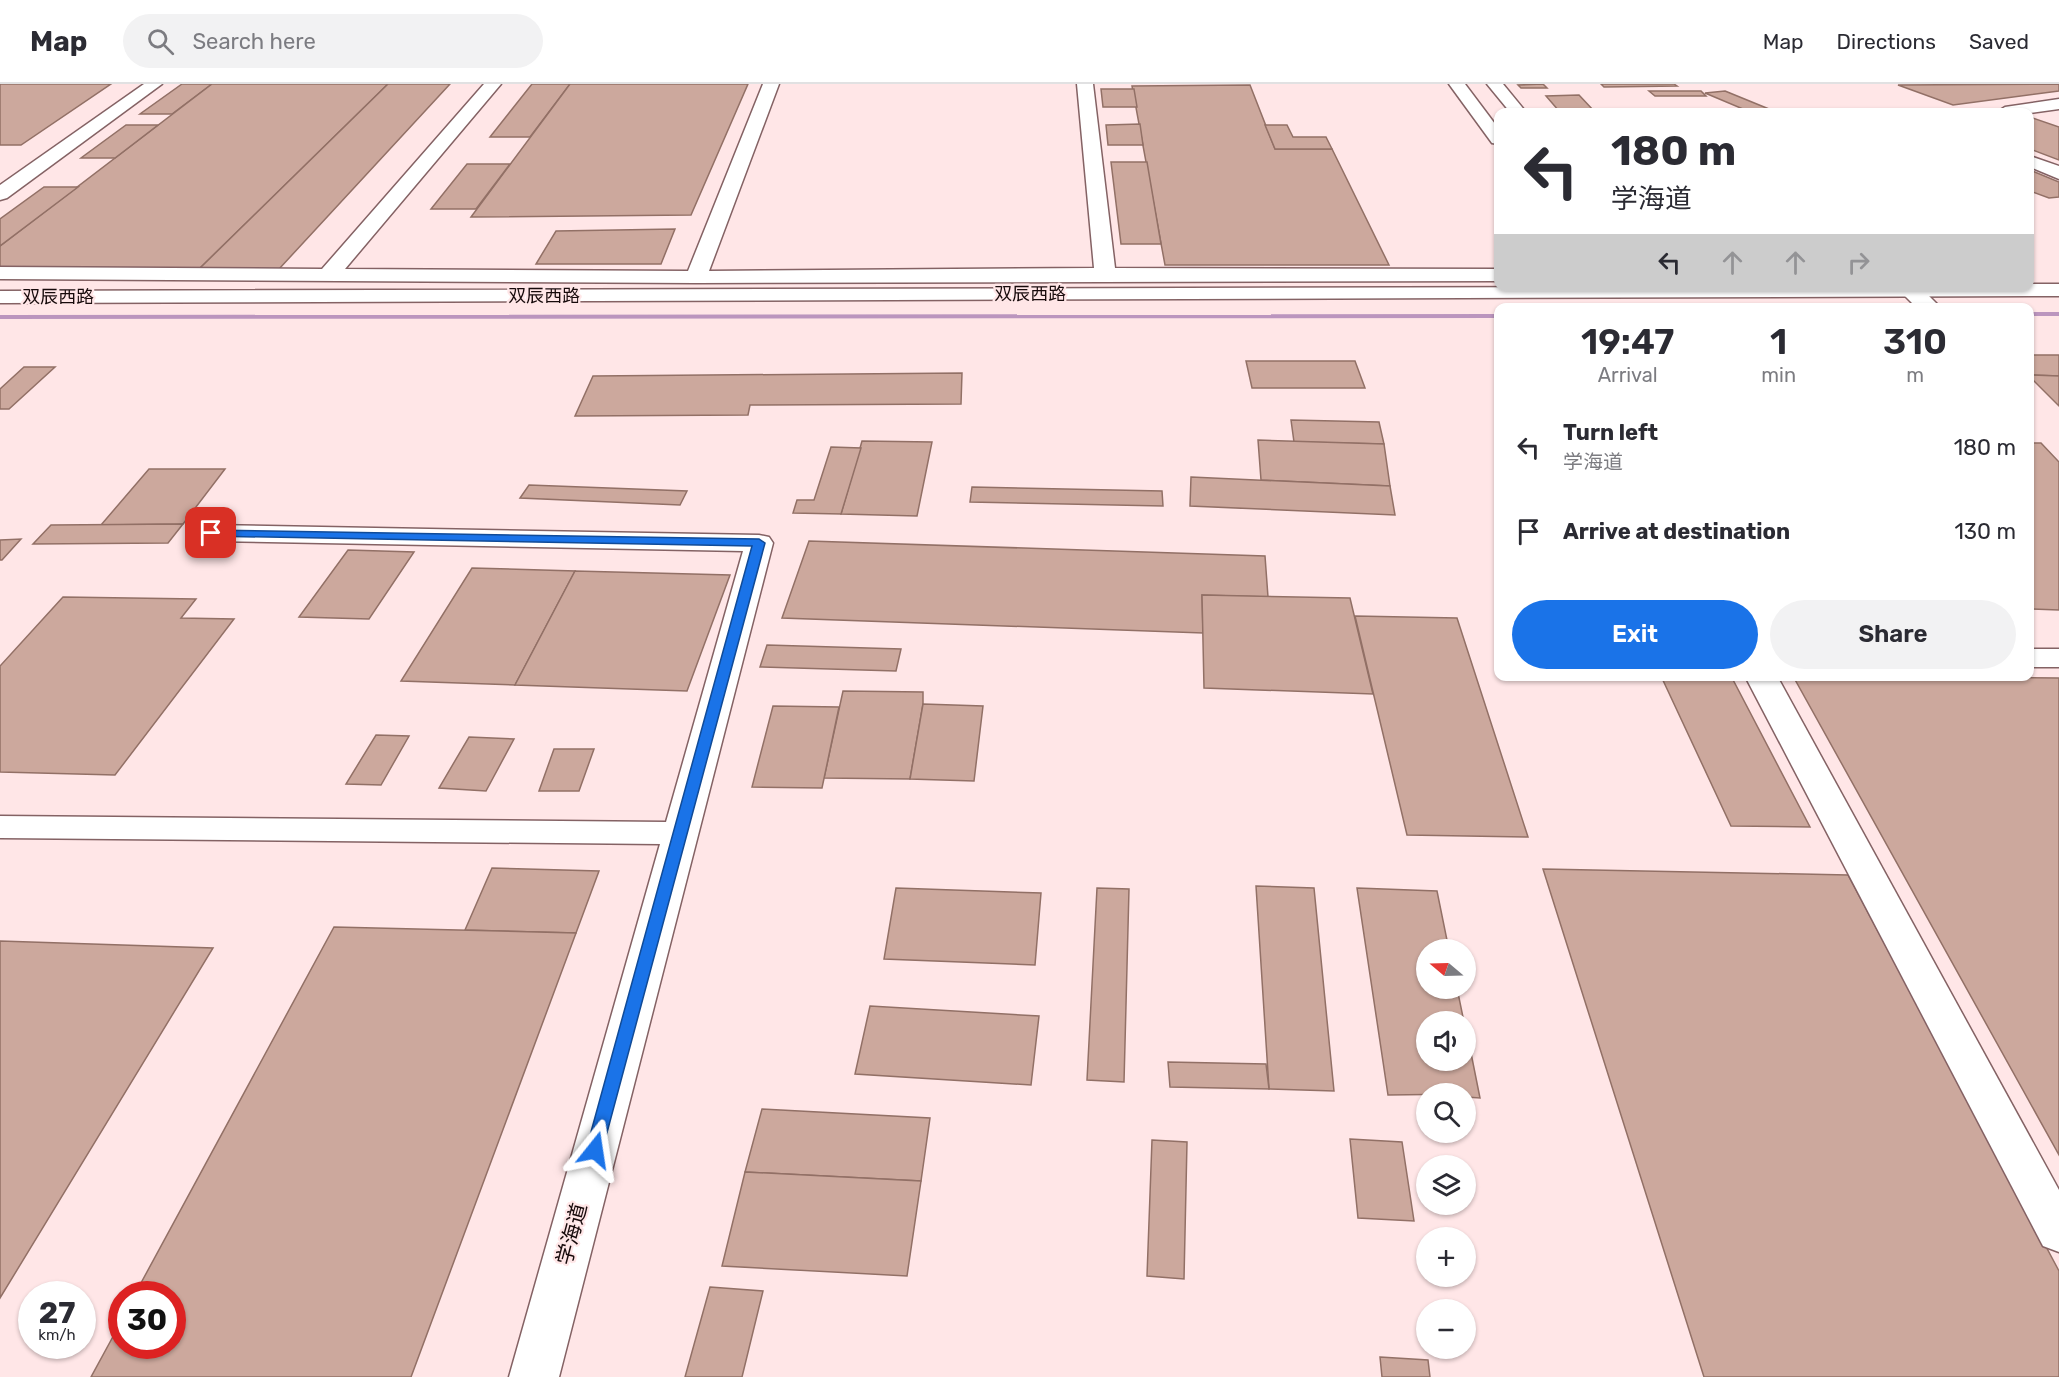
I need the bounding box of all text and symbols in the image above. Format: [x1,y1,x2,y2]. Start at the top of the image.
search box [123,14,543,68]
text: Map [30,25,87,58]
icon: search [144,25,177,58]
text: Search here [192,28,316,55]
text: Map [1763,29,1804,54]
text: Directions [1837,29,1936,54]
text: Saved [1969,29,2029,54]
text: 180 m [1611,126,1736,176]
icon: left [1512,132,1590,210]
text: 学海道 [1611,183,1692,215]
icon: left [1653,246,1686,279]
icon: ahead [1716,246,1749,279]
icon: ahead [1779,246,1812,279]
icon: right [1842,246,1875,279]
street label: 双辰西路 [994,283,1066,305]
street label: 双辰西路 [508,285,580,307]
street label: 双辰西路 [22,286,94,308]
text: 19:47 [1581,320,1674,363]
text: 1 [1770,320,1787,363]
text: 310 [1883,320,1947,363]
text: Arrival [1598,363,1658,387]
text: min [1761,363,1796,387]
text: m [1906,363,1924,387]
text: Turn left [1563,419,1658,446]
icon: left [1512,431,1545,464]
text: 180 m [1954,434,2016,461]
text: 学海道 [1563,450,1623,474]
pin [185,507,236,558]
icon: arrive [1512,515,1545,548]
icon: arrive [194,516,227,549]
text: Arrive at destination [1563,518,1790,545]
text: 130 m [1954,518,2016,545]
button: Exit [1512,600,1758,669]
button: Share [1770,600,2016,669]
north arrow [1416,939,1476,999]
map controls [1416,939,1476,1359]
button: sound [1416,1011,1476,1071]
button: search [1416,1083,1476,1143]
position arrow [563,1118,627,1182]
button: layers [1416,1155,1476,1215]
street label: 学海道 [551,1200,592,1268]
button: + [1416,1227,1476,1287]
speed limit sign: 30 [108,1281,186,1359]
text: 27 [39,1295,75,1331]
button: − [1416,1299,1476,1359]
text: km/h [38,1326,76,1344]

